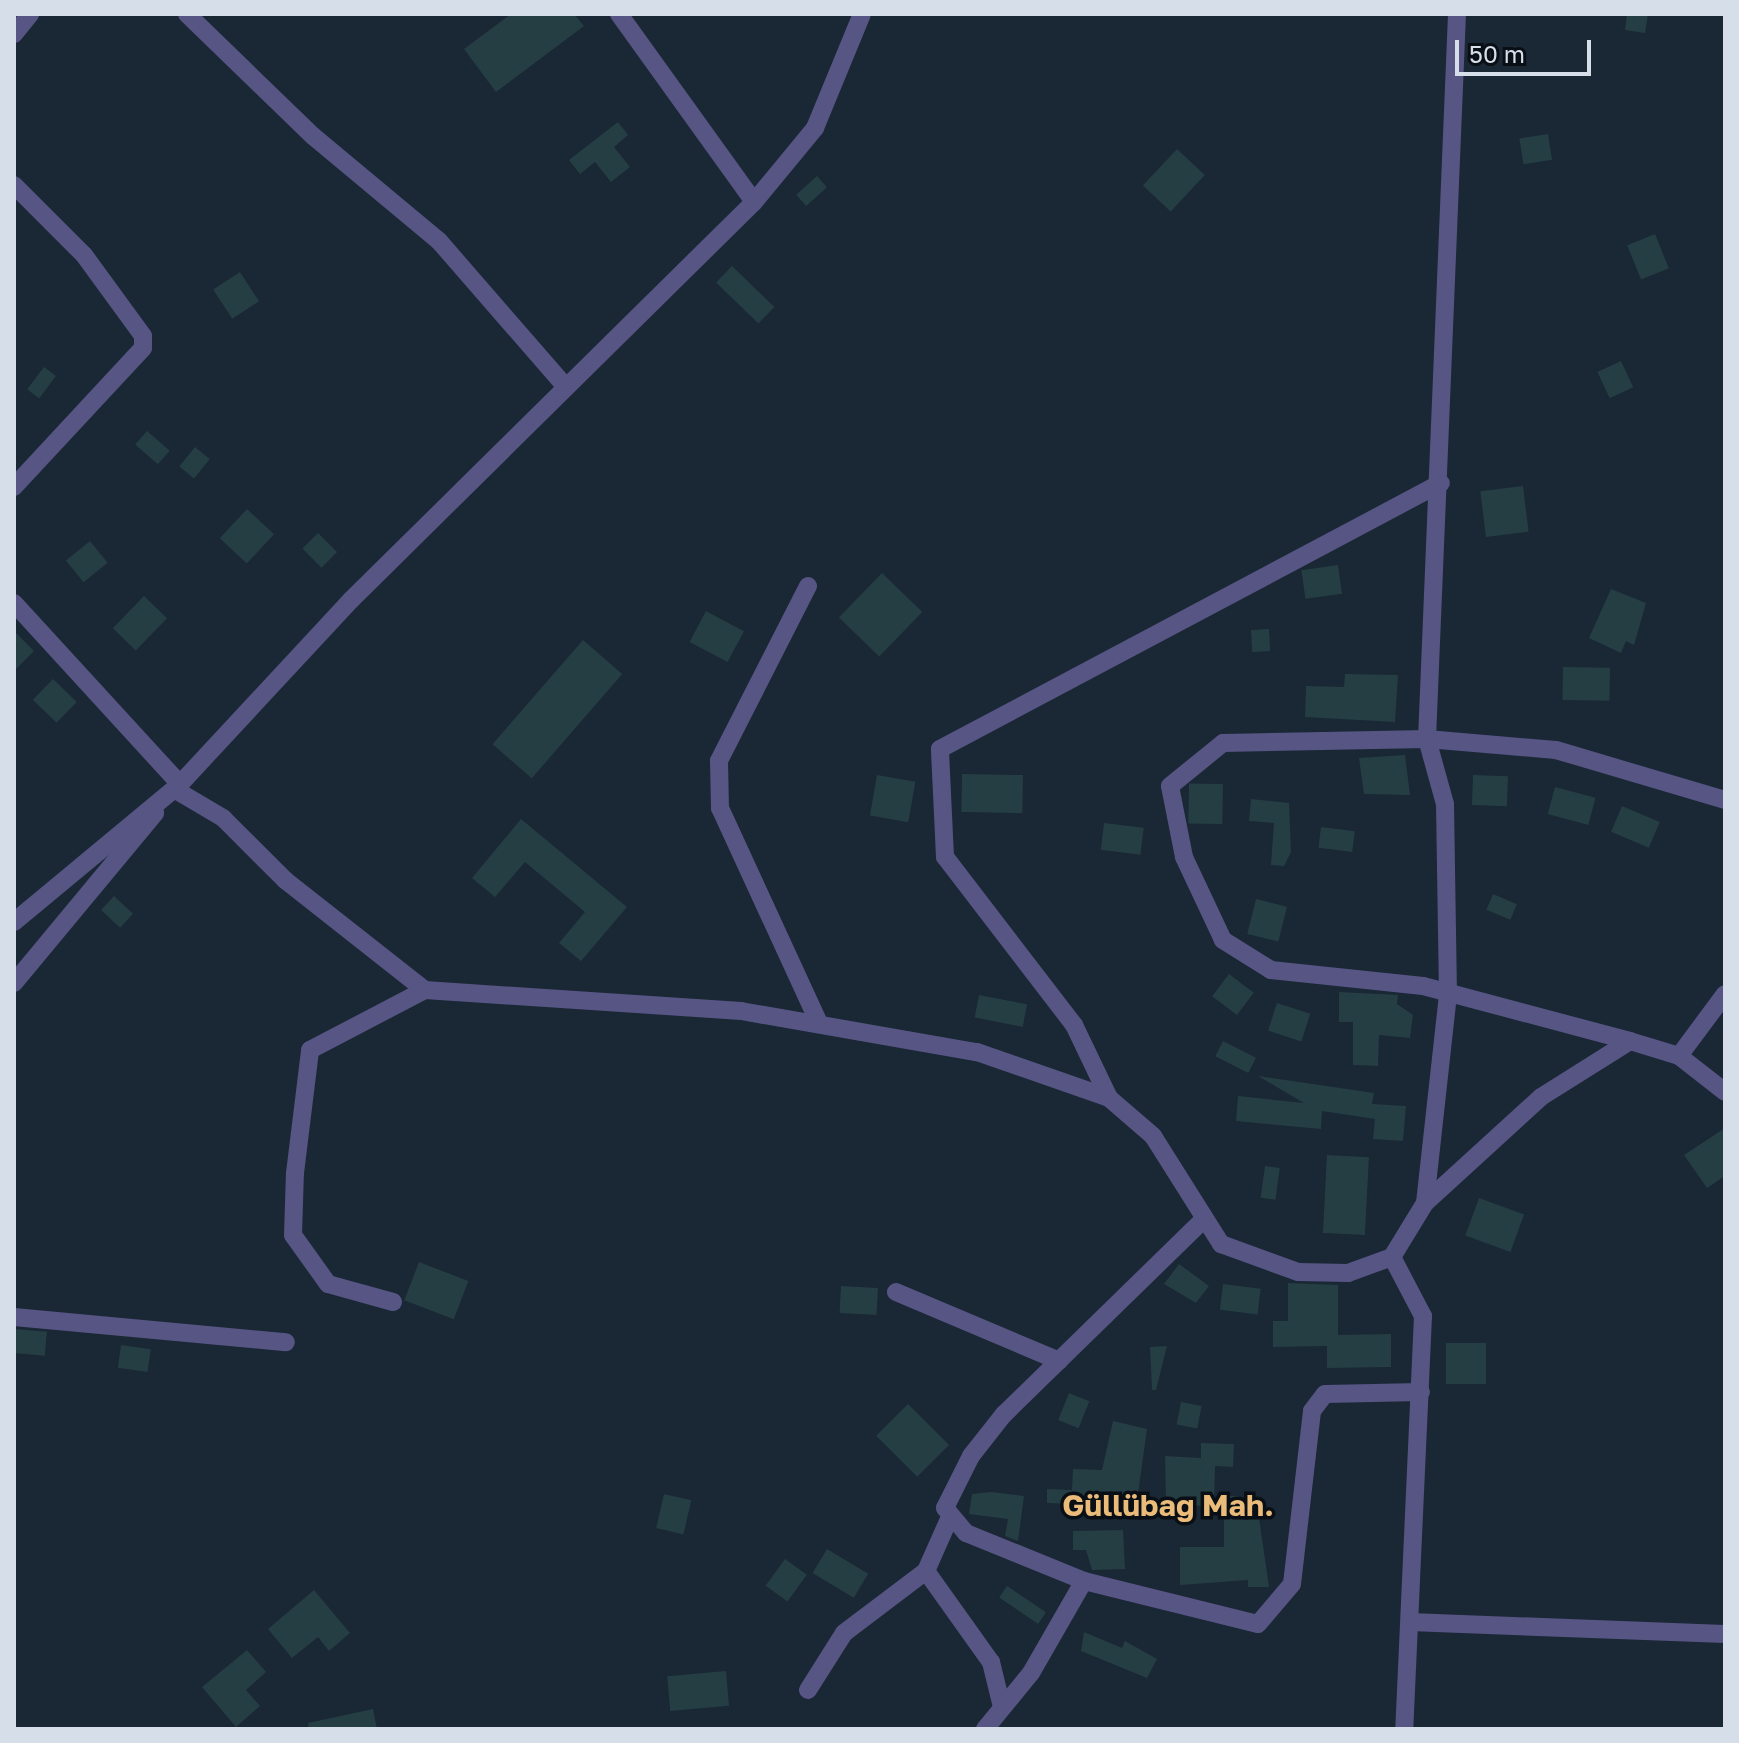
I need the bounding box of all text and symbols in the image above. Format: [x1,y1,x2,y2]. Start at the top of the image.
scale bar [1459,24,1595,74]
text: 50 m [1469,39,1525,68]
district label: Güllübağ Mah. [1062,1487,1274,1523]

